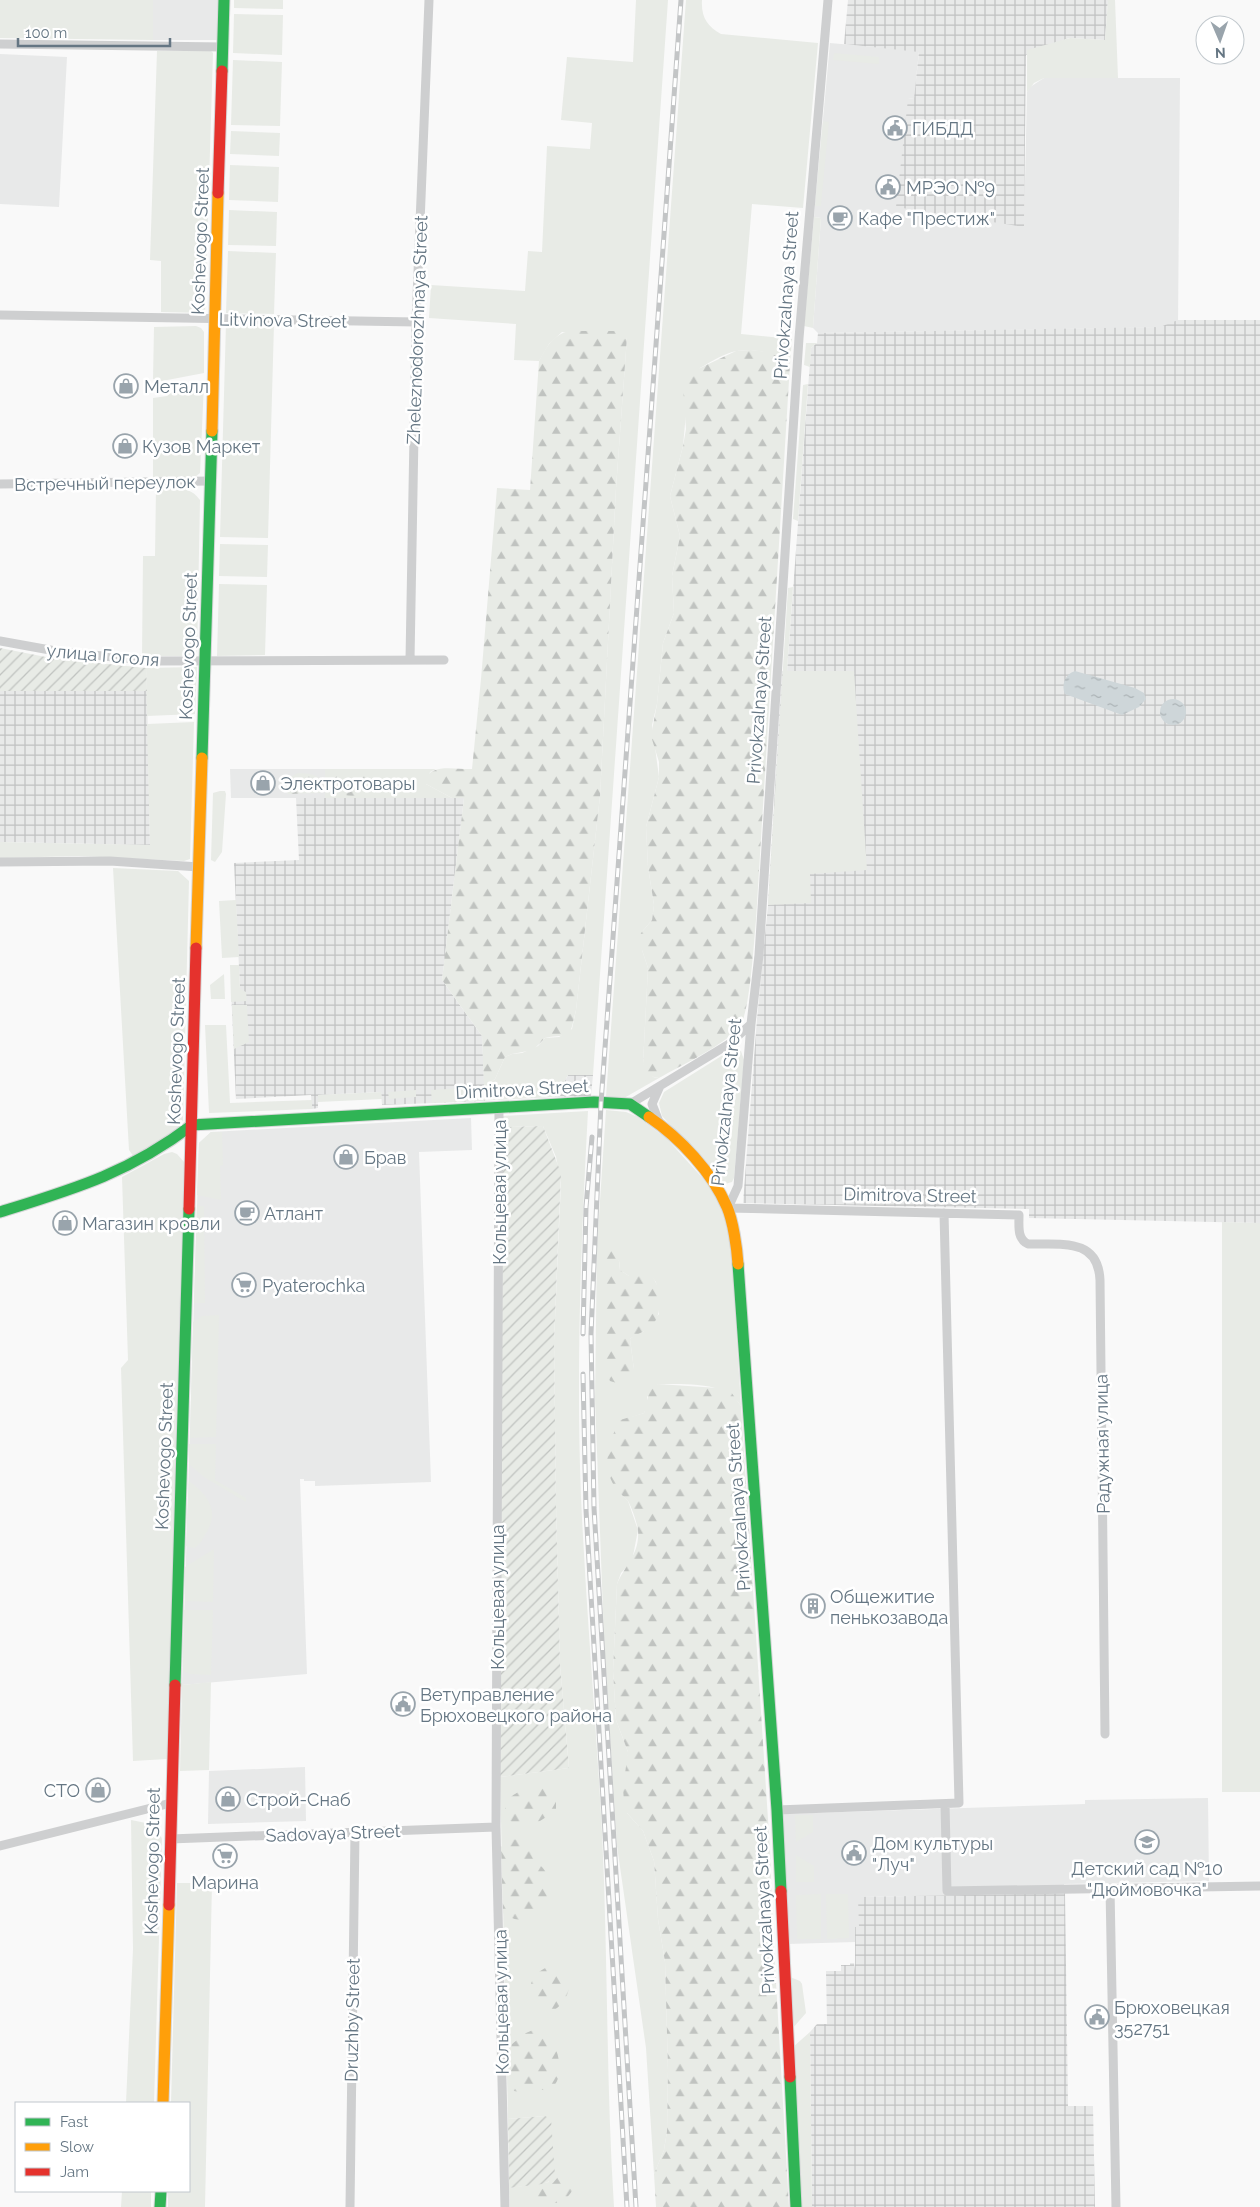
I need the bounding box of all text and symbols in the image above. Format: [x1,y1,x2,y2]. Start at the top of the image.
scale bar [18,15,170,47]
north arrow [1195,15,1245,65]
text: 100 m [25,24,67,42]
text: N [1215,45,1226,61]
public building icon: ГИБДД [882,115,908,141]
place label: ГИБДД [912,118,974,139]
street label: Koshevogo Street [187,167,213,315]
public building icon: МРЭО №9 [875,174,901,200]
place label: МРЭО №9 [906,177,995,198]
cafe icon: Кафе "Престиж" [827,205,853,231]
place label: Кафе "Престиж" [858,208,995,229]
street label: Privokzalnaya Street [770,210,802,380]
street label: Zheleznodorozhnaya Street [403,215,431,445]
street label: Litvinova Street [219,308,347,332]
shop icon: Металл [113,373,139,399]
place label: Металл [144,376,209,397]
shop icon: Кузов Маркет [112,433,138,459]
place label: Кузов Маркет [142,436,261,457]
street label: Встречный переулок [14,471,196,495]
street label: Koshevogo Street [175,572,201,720]
street label: Privokzalnaya Street [743,615,775,785]
street label: улица Гоголя [46,640,160,670]
shop icon: Электротовары [250,770,276,796]
place label: Электротовары [280,773,416,794]
street label: Koshevogo Street [163,977,189,1125]
street label: Privokzalnaya Street [707,1017,745,1187]
street label: Dimitrova Street [455,1075,589,1103]
street label: Кольцевая улица [489,1119,510,1265]
shop icon: Брав [333,1144,359,1170]
place label: Брав [364,1147,406,1168]
street label: Dimitrova Street [843,1183,977,1207]
cafe icon: Атлант [234,1200,260,1226]
place label: Атлант [264,1203,324,1224]
shop icon: Магазин кровли [52,1210,78,1236]
place label: Магазин кровли [82,1213,220,1234]
supermarket icon: Pyaterochka [231,1272,257,1298]
place label: Pyaterochka [262,1275,365,1296]
street label: Радужная улица [1090,1374,1114,1514]
street label: Koshevogo Street [151,1382,177,1530]
street label: Privokzalnaya Street [722,1422,754,1592]
street label: Кольцевая улица [487,1524,508,1670]
place label: Общежитие пенькозавода [830,1586,948,1628]
building icon: Общежитие пенькозавода [800,1593,826,1619]
place label: Ветуправление Брюховецкого района [420,1684,612,1726]
public building icon: Ветуправление Брюховецкого района [390,1691,416,1717]
shop icon: СТО [85,1777,111,1803]
place label: СТО [44,1780,80,1801]
shop icon: Строй-Снаб [215,1786,241,1812]
street label: Koshevogo Street [140,1787,164,1935]
place label: Строй-Снаб [246,1789,351,1810]
street label: Sadovaya Street [265,1820,401,1846]
street label: Privokzalnaya Street [749,1825,779,1995]
school or university icon: Детский сад №10 "Дюймовочка" [1134,1829,1160,1855]
place label: Дом культуры "Луч" [872,1833,993,1875]
public building icon: Дом культуры "Луч" [841,1840,867,1866]
supermarket icon: Марина [212,1843,238,1869]
place label: Детский сад №10 "Дюймовочка" [1071,1858,1223,1900]
place label: Марина [191,1872,259,1893]
street label: Кольцевая улица [489,1929,513,2075]
street label: Druzhby Street [340,1958,364,2082]
place label: Брюховецкая 352751 [1114,1997,1230,2039]
public building icon: Брюховецкая 352751 [1084,2004,1110,2030]
legend [15,2102,190,2192]
text: Fast [60,2113,88,2131]
text: Slow [60,2138,94,2156]
text: Jam [60,2163,89,2181]

